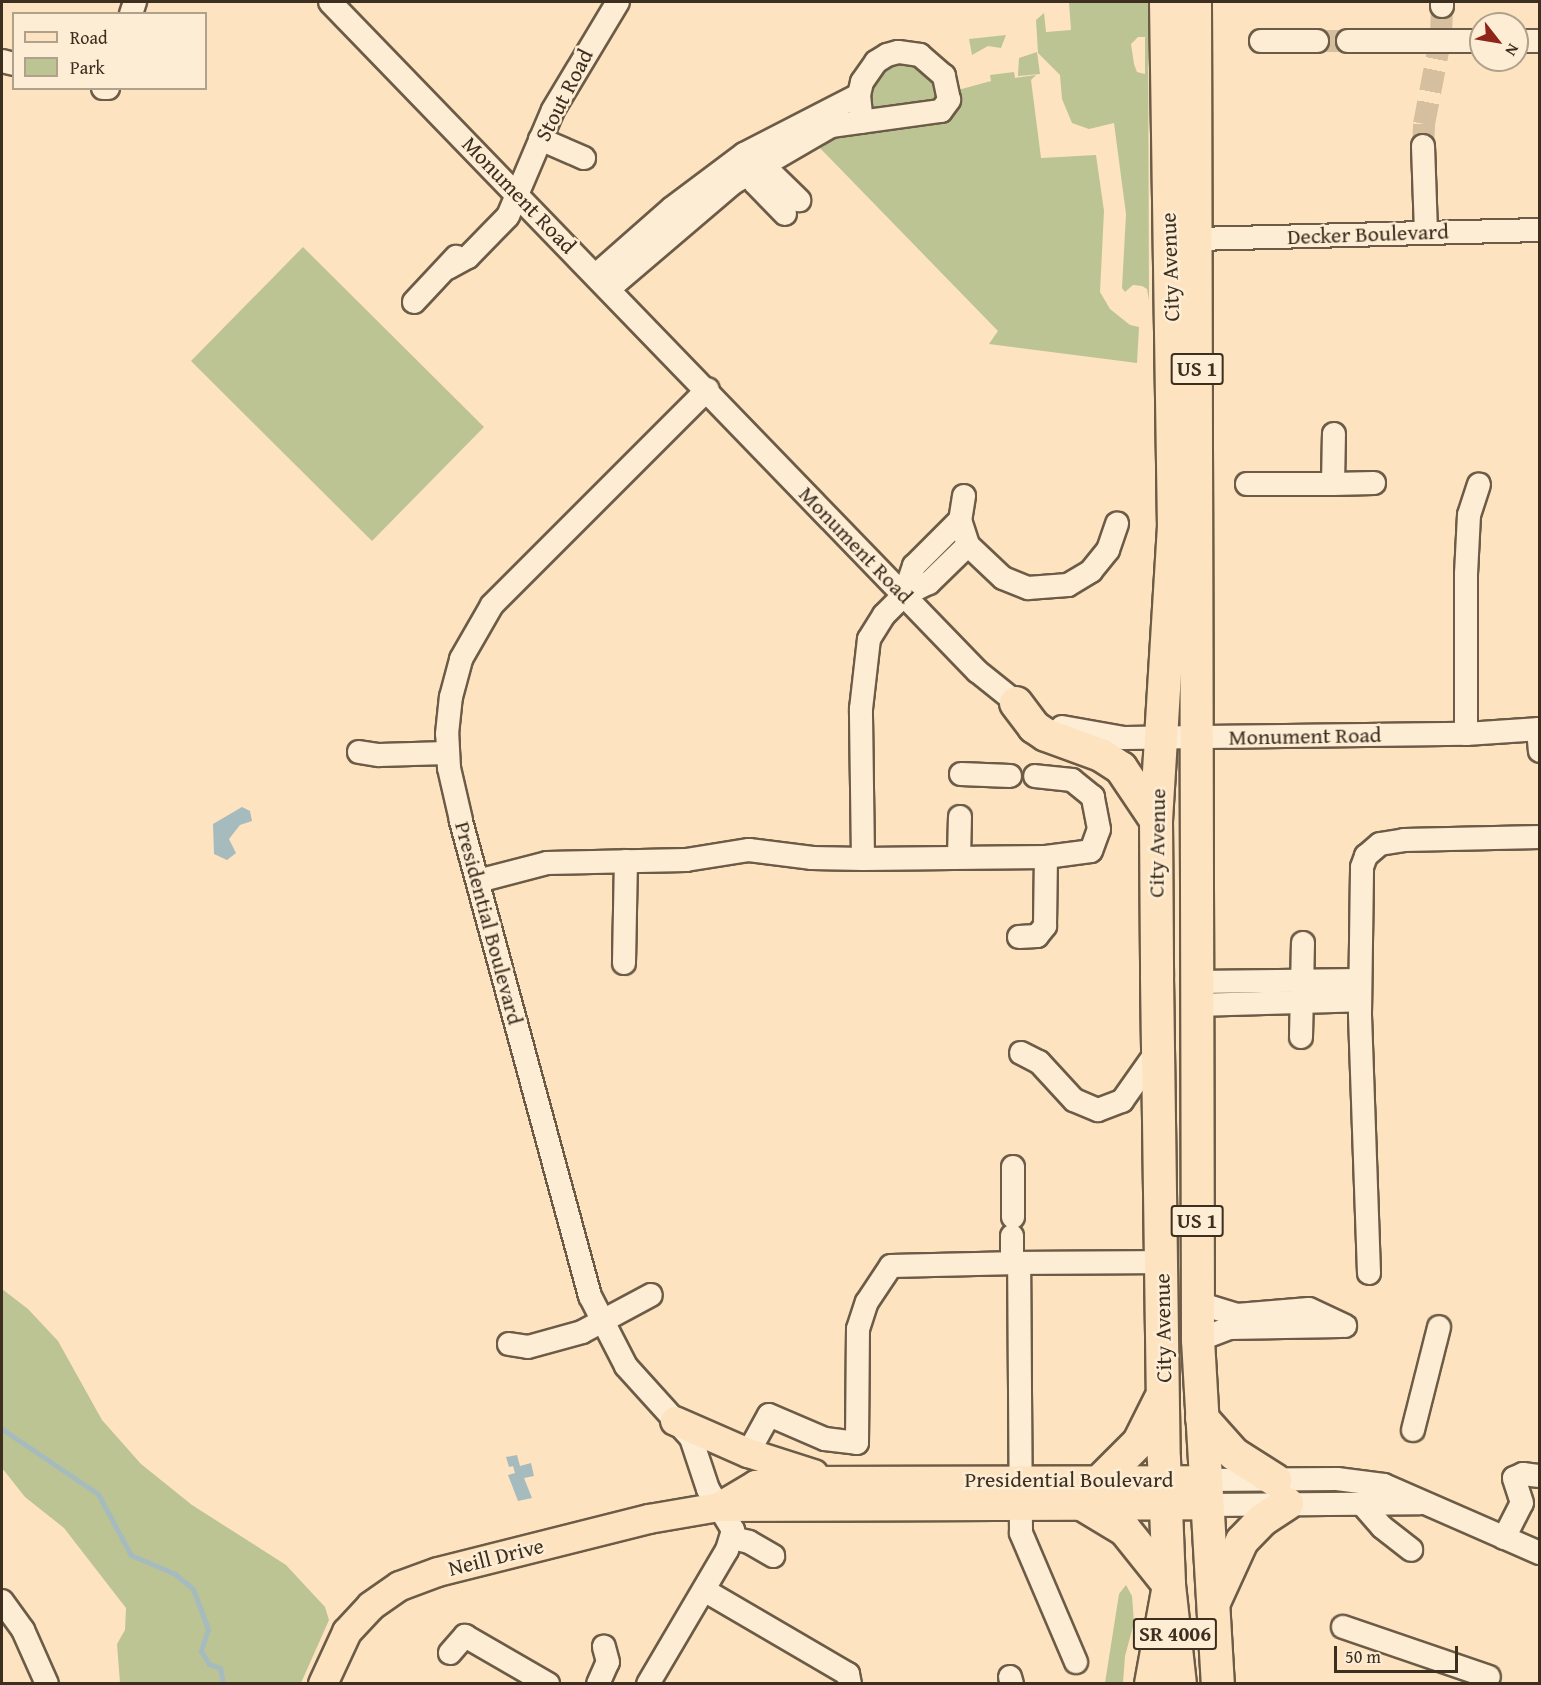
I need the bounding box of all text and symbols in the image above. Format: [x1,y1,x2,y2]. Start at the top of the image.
legend [12,12,207,90]
north arrow [1469,12,1529,72]
text: Road [70,24,108,51]
text: N [1500,39,1526,61]
street label: Stout Road [529,44,599,146]
text: Park [70,54,105,81]
street label: Monument Road [456,131,582,259]
street label: City Avenue [1155,212,1185,322]
street label: Decker Boulevard [1287,218,1449,250]
road number: US 1 [1170,351,1224,387]
street label: Monument Road [793,481,919,609]
street label: Monument Road [1228,721,1382,751]
street label: City Avenue [1143,788,1171,898]
street label: Presidential Boulevard [449,819,529,1027]
road number: US 1 [1170,1203,1224,1239]
street label: City Avenue [1149,1273,1177,1383]
street label: Presidential Boulevard [964,1467,1174,1493]
street label: Neill Drive [446,1532,546,1582]
road number: SR 4006 [1132,1616,1218,1652]
scale bar [1337,1634,1462,1672]
text: 50 m [1345,1643,1381,1670]

